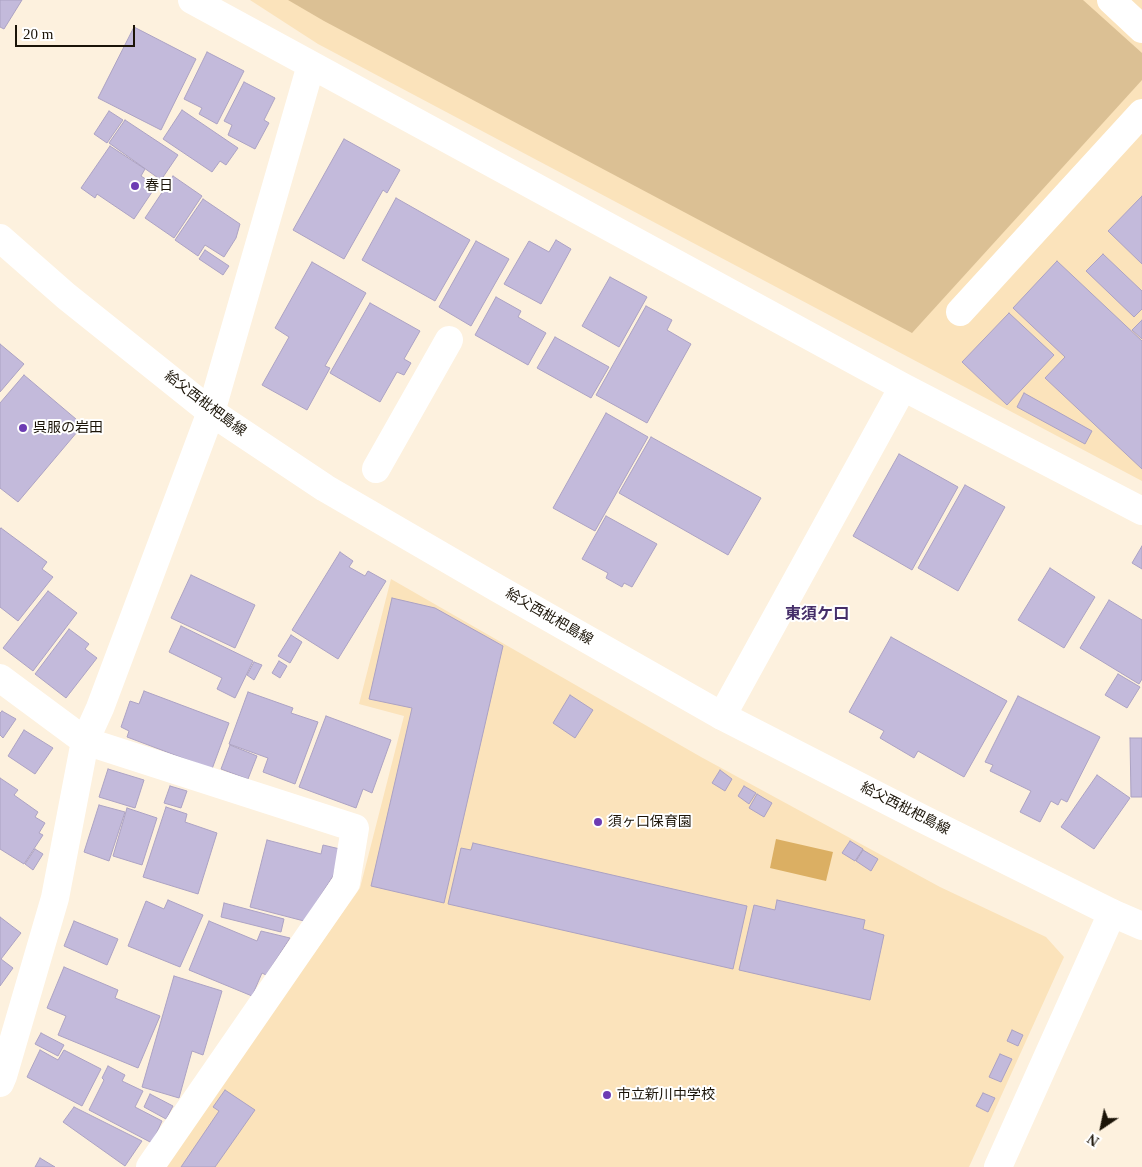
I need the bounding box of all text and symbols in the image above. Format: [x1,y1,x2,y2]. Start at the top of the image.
scale bar [18,15,138,47]
text: 20 m [23,26,53,42]
place label: 春日 [145,178,173,194]
marker: 春日 [129,180,141,192]
street label: 給父西枇杷島線 [161,368,249,440]
place label: 呉服の岩田 [33,420,103,436]
marker: 呉服の岩田 [17,422,29,434]
street label: 給父西枇杷島線 [502,585,596,649]
district label: 東須ケ口 [785,605,849,625]
street label: 給父西枇杷島線 [858,779,952,839]
place label: 須ヶ口保育園 [608,814,692,830]
marker: 須ヶ口保育園 [592,816,604,828]
place label: 市立新川中学校 [617,1087,715,1103]
marker: 市立新川中学校 [601,1089,613,1101]
north arrow [1077,1102,1127,1152]
text: N [1085,1131,1102,1149]

